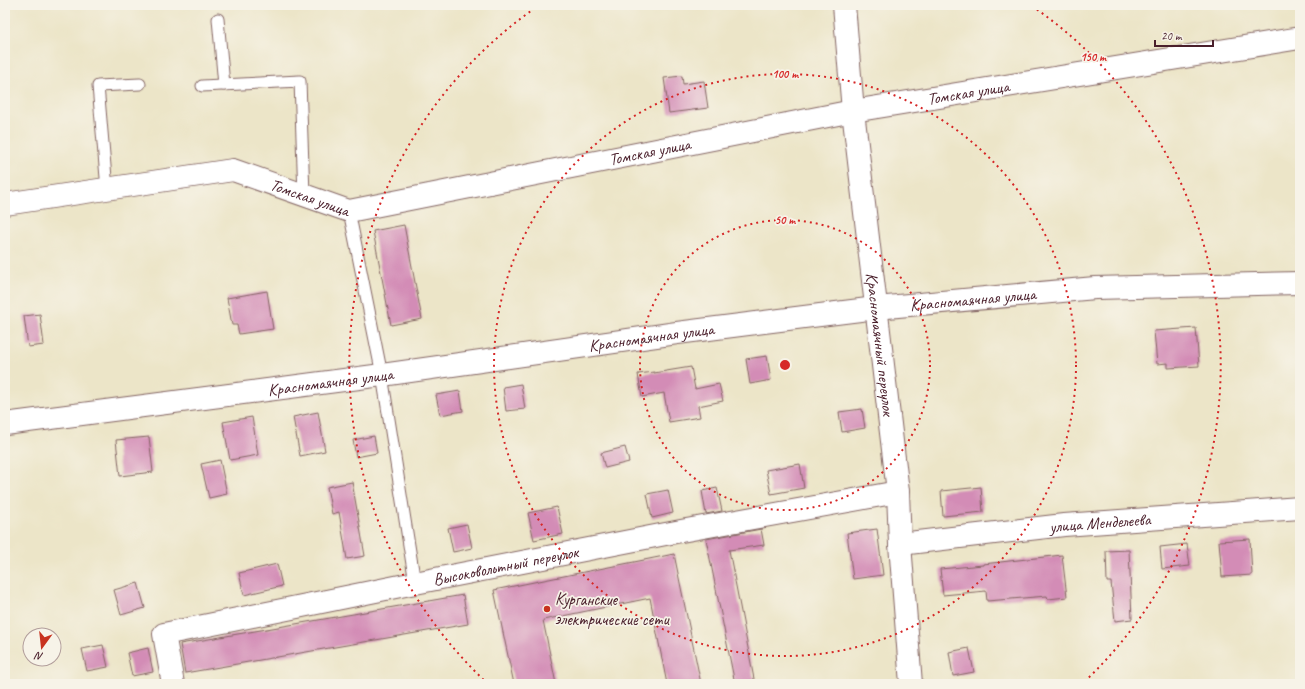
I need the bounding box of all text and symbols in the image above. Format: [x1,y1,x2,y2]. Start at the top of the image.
scale bar [1155,22,1213,48]
text: 20 m [1161,28,1183,44]
text: 150 m [1080,49,1107,65]
text: 100 m [772,66,799,82]
street label: Томская улица [926,75,1013,110]
street label: Томская улица [607,133,694,170]
street label: Томская улица [267,174,354,222]
text: 50 m [775,212,796,228]
street label: Красномаячный переулок [861,271,899,419]
street label: Красномаячная улица [909,283,1039,316]
street label: Красномаячная улица [587,318,717,356]
centre of rings [778,358,792,372]
street label: Красномаячная улица [266,363,396,401]
street label: улица Менделеева [1047,509,1152,538]
street label: Высоковольтный переулок [431,541,582,590]
place label: Курганские электрические сети [555,589,671,630]
marker: Курганские электрические сети [542,604,552,614]
north arrow [22,627,62,667]
text: N [32,648,45,664]

